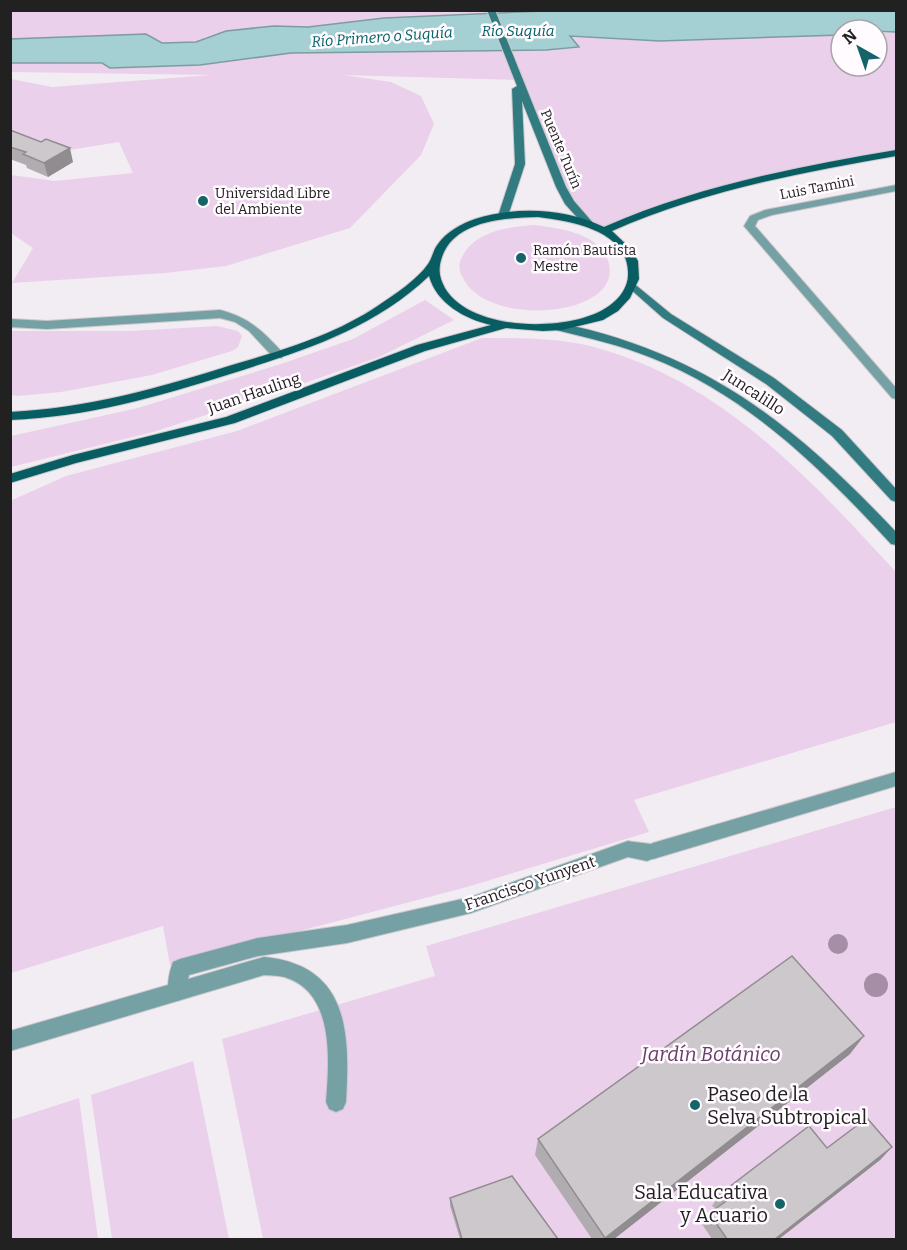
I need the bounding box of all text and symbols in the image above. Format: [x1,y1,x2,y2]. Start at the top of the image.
north arrow [829,18,889,78]
water label: Río Suquía [481,22,555,40]
water label: Río Primero o Suquía [311,23,453,51]
text: N [839,26,861,48]
street label: Puente Turín [537,107,585,191]
street label: Luis Tamini [778,172,856,204]
place label: Universidad Libre del Ambiente [215,185,330,218]
marker: Universidad Libre del Ambiente [196,194,210,208]
place label: Ramón Bautista Mestre [533,242,637,275]
marker: Ramón Bautista Mestre [514,251,528,265]
street label: Juncalillo [719,365,788,419]
street label: Juan Hauling [204,368,303,418]
street label: Francisco Yunyent [462,852,598,914]
park label: Jardín Botánico [639,1042,781,1066]
place label: Paseo de la Selva Subtropical [707,1082,868,1129]
marker: Paseo de la Selva Subtropical [688,1098,702,1112]
place label: Sala Educativa y Acuario [634,1180,768,1227]
marker: Sala Educativa y Acuario [773,1197,787,1211]

